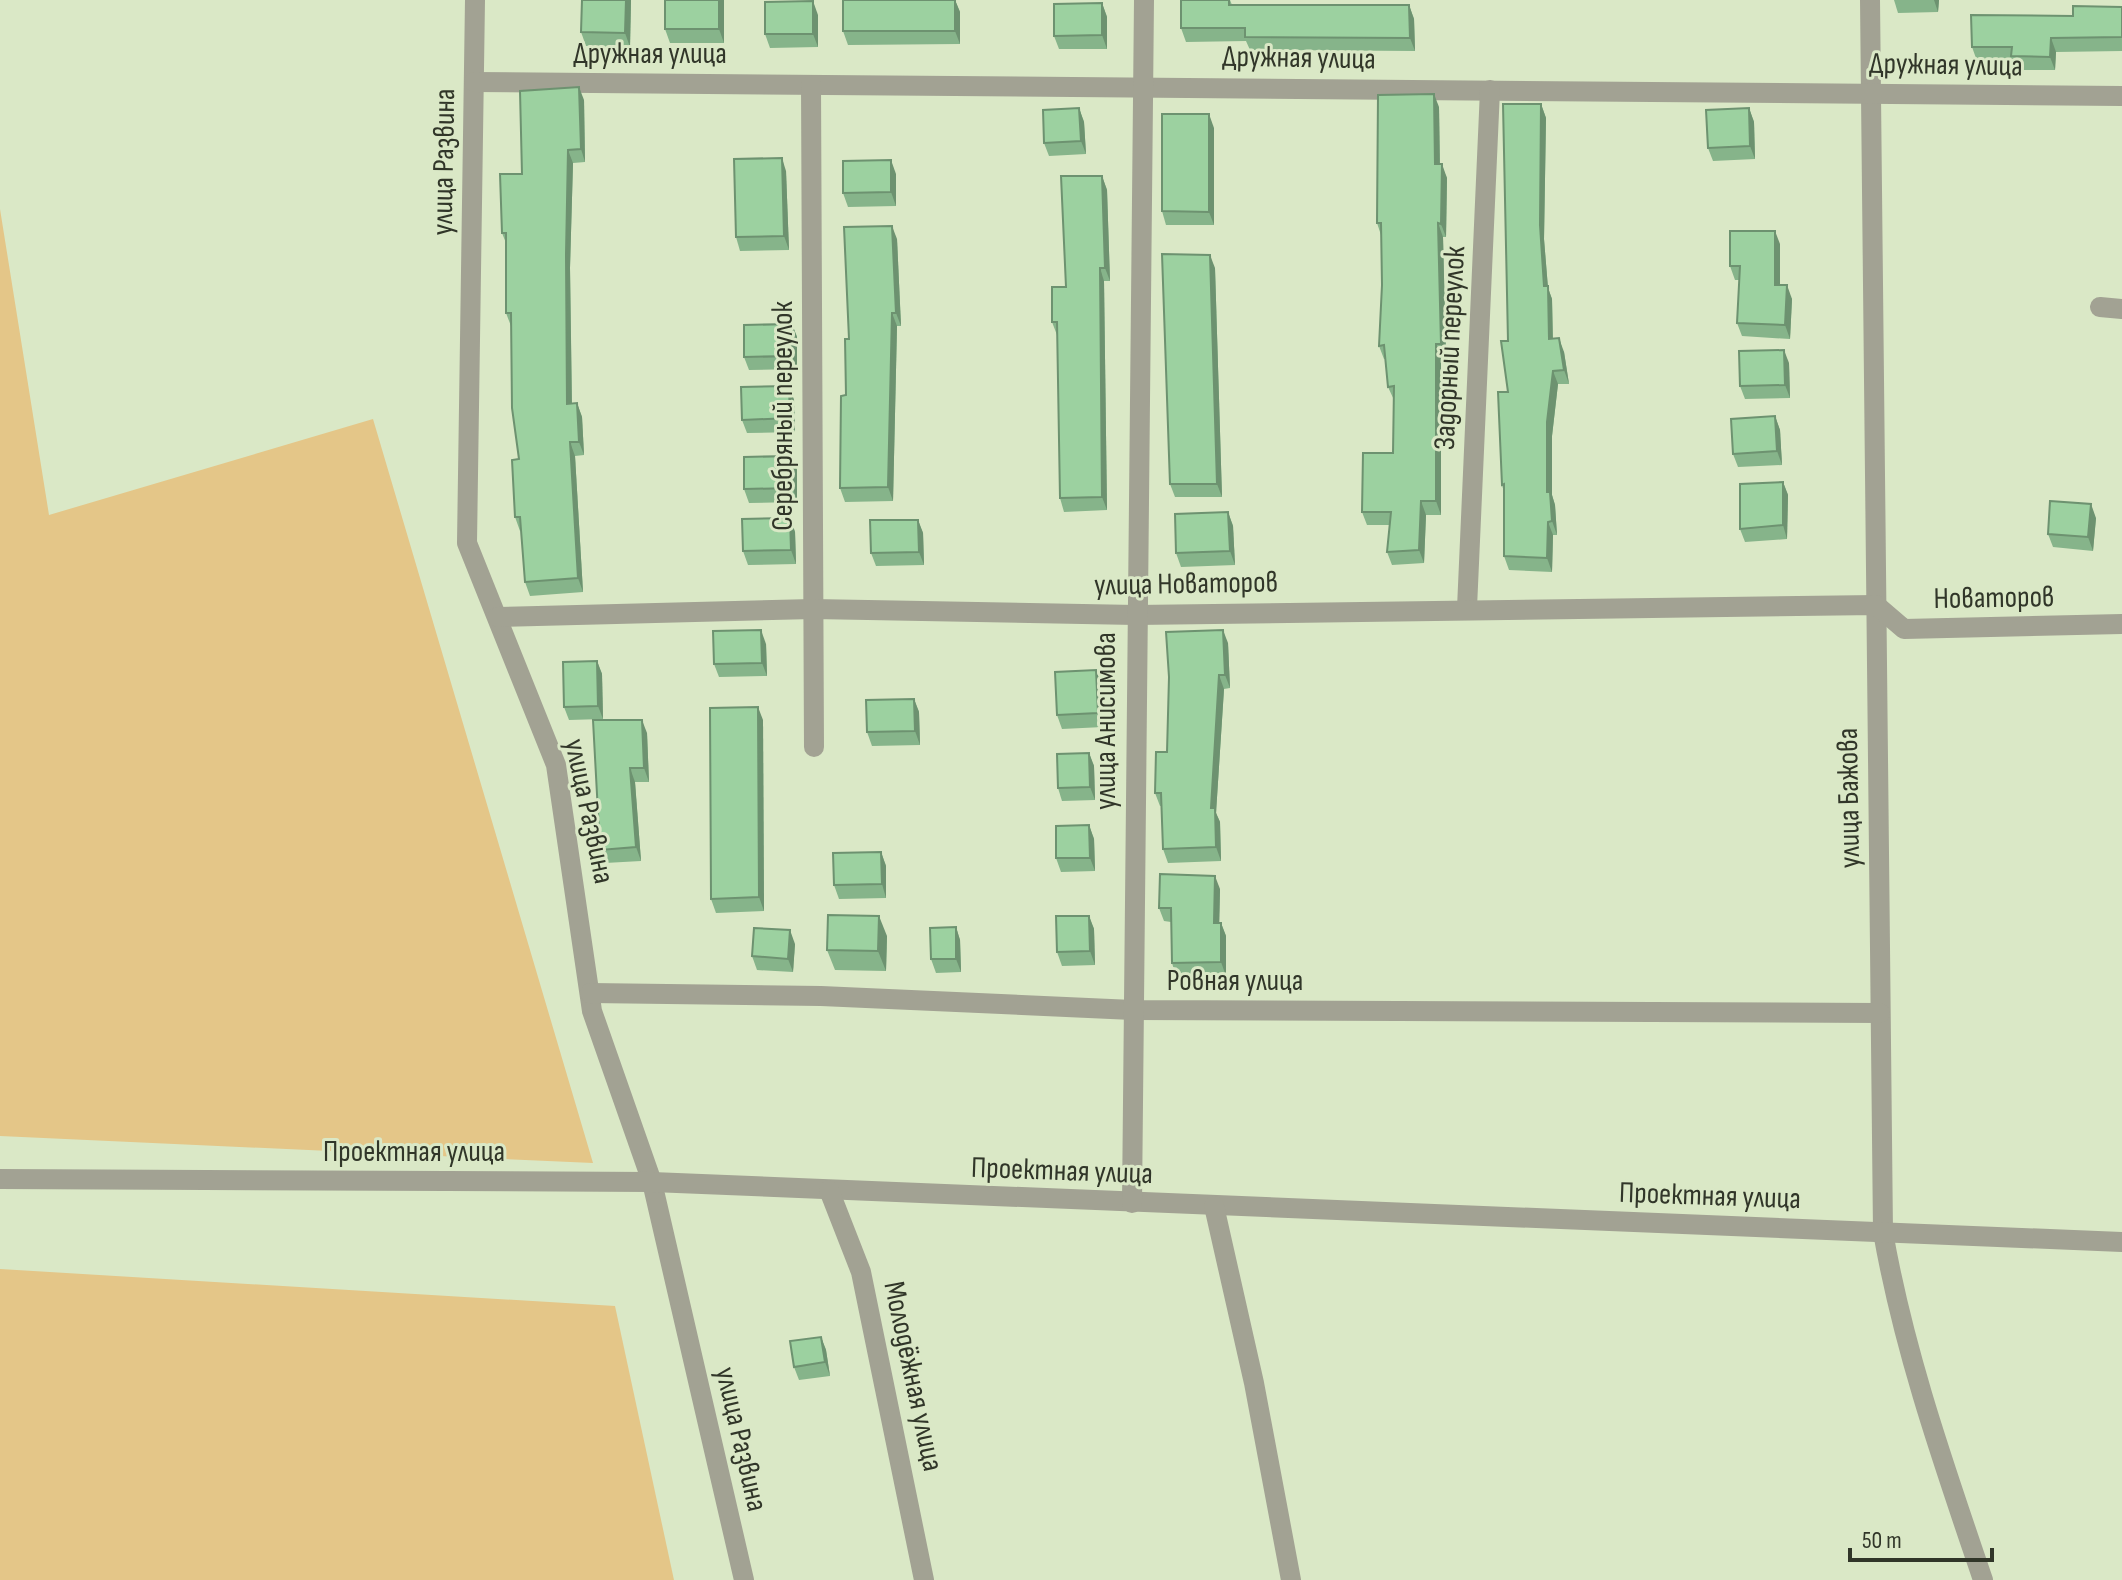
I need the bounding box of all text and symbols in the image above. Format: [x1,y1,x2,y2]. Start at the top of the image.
street label: Дружная улица [573,36,727,72]
street label: Дружная улица [1222,39,1376,77]
street label: Дружная улица [1869,46,2023,84]
street label: улица Развина [425,88,463,236]
street label: Задорный переулок [1427,245,1473,451]
street label: Серебряный переулок [765,301,801,531]
street label: улица Новаторов [1094,564,1278,604]
street label: Новаторов [1933,579,2055,617]
street label: улица Анисимова [1088,632,1124,810]
street label: улица Бажова [1830,727,1868,868]
street label: улица Развина [556,736,622,887]
street label: Ровная улица [1167,963,1303,999]
street label: Проектная улица [323,1134,505,1170]
street label: Проектная улица [970,1150,1153,1192]
street label: Проектная улица [1618,1175,1801,1217]
street label: Молодёжная улица [875,1278,951,1474]
street label: улица Развина [707,1364,775,1515]
scale bar [1850,1512,1992,1562]
text: 50 m [1862,1526,1902,1555]

